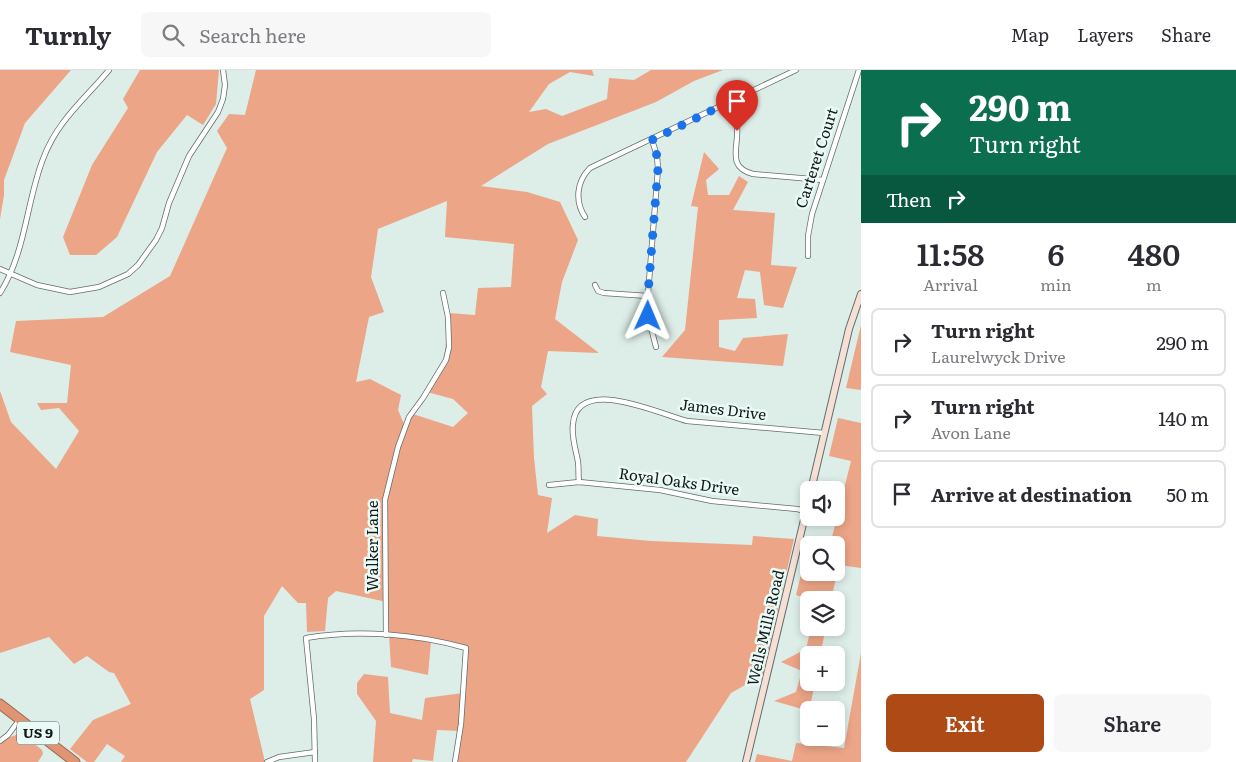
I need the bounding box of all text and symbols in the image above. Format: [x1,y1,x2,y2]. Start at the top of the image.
search box [141,12,491,57]
text: Turnly [25,17,111,52]
icon: search [159,21,187,49]
text: Search here [199,21,306,49]
text: Map [1011,21,1049,48]
text: Layers [1077,21,1133,48]
text: Share [1161,21,1211,48]
pin [716,80,758,131]
text: 290 m [969,80,1071,132]
icon: arrive [723,87,751,115]
icon: right [886,90,951,155]
street label: Carteret Court [789,104,843,211]
text: Turn right [969,127,1081,160]
text: Then [886,185,932,213]
icon: right [942,185,970,213]
text: 11:58 [917,231,984,275]
text: 6 [1048,231,1064,275]
text: 480 [1128,231,1180,275]
text: Arrival [923,272,978,296]
text: min [1040,272,1072,296]
text: m [1146,272,1162,296]
position arrow [621,289,673,341]
text: Turn right [931,316,1035,344]
icon: right [888,328,916,356]
text: 290 m [1156,328,1209,356]
text: Laurelwyck Drive [931,344,1066,368]
street label: James Drive [679,392,768,425]
text: Turn right [931,392,1035,420]
icon: right [888,404,916,432]
text: 140 m [1158,404,1209,432]
text: Avon Lane [931,420,1011,444]
street label: Royal Oaks Drive [618,461,741,500]
icon: arrive [888,480,916,508]
text: Arrive at destination [931,480,1132,508]
text: 50 m [1166,480,1209,508]
map controls [800,481,845,746]
button: sound [800,481,845,526]
street label: Walker Lane [360,500,383,592]
button: search [800,536,845,581]
street label: Wells Mills Road [740,567,789,688]
button: layers [800,591,845,636]
button: + [800,646,845,691]
button: Exit [886,694,1044,752]
button: Share [1054,694,1211,752]
button: − [800,701,845,746]
road number: US 9 [17,721,59,744]

